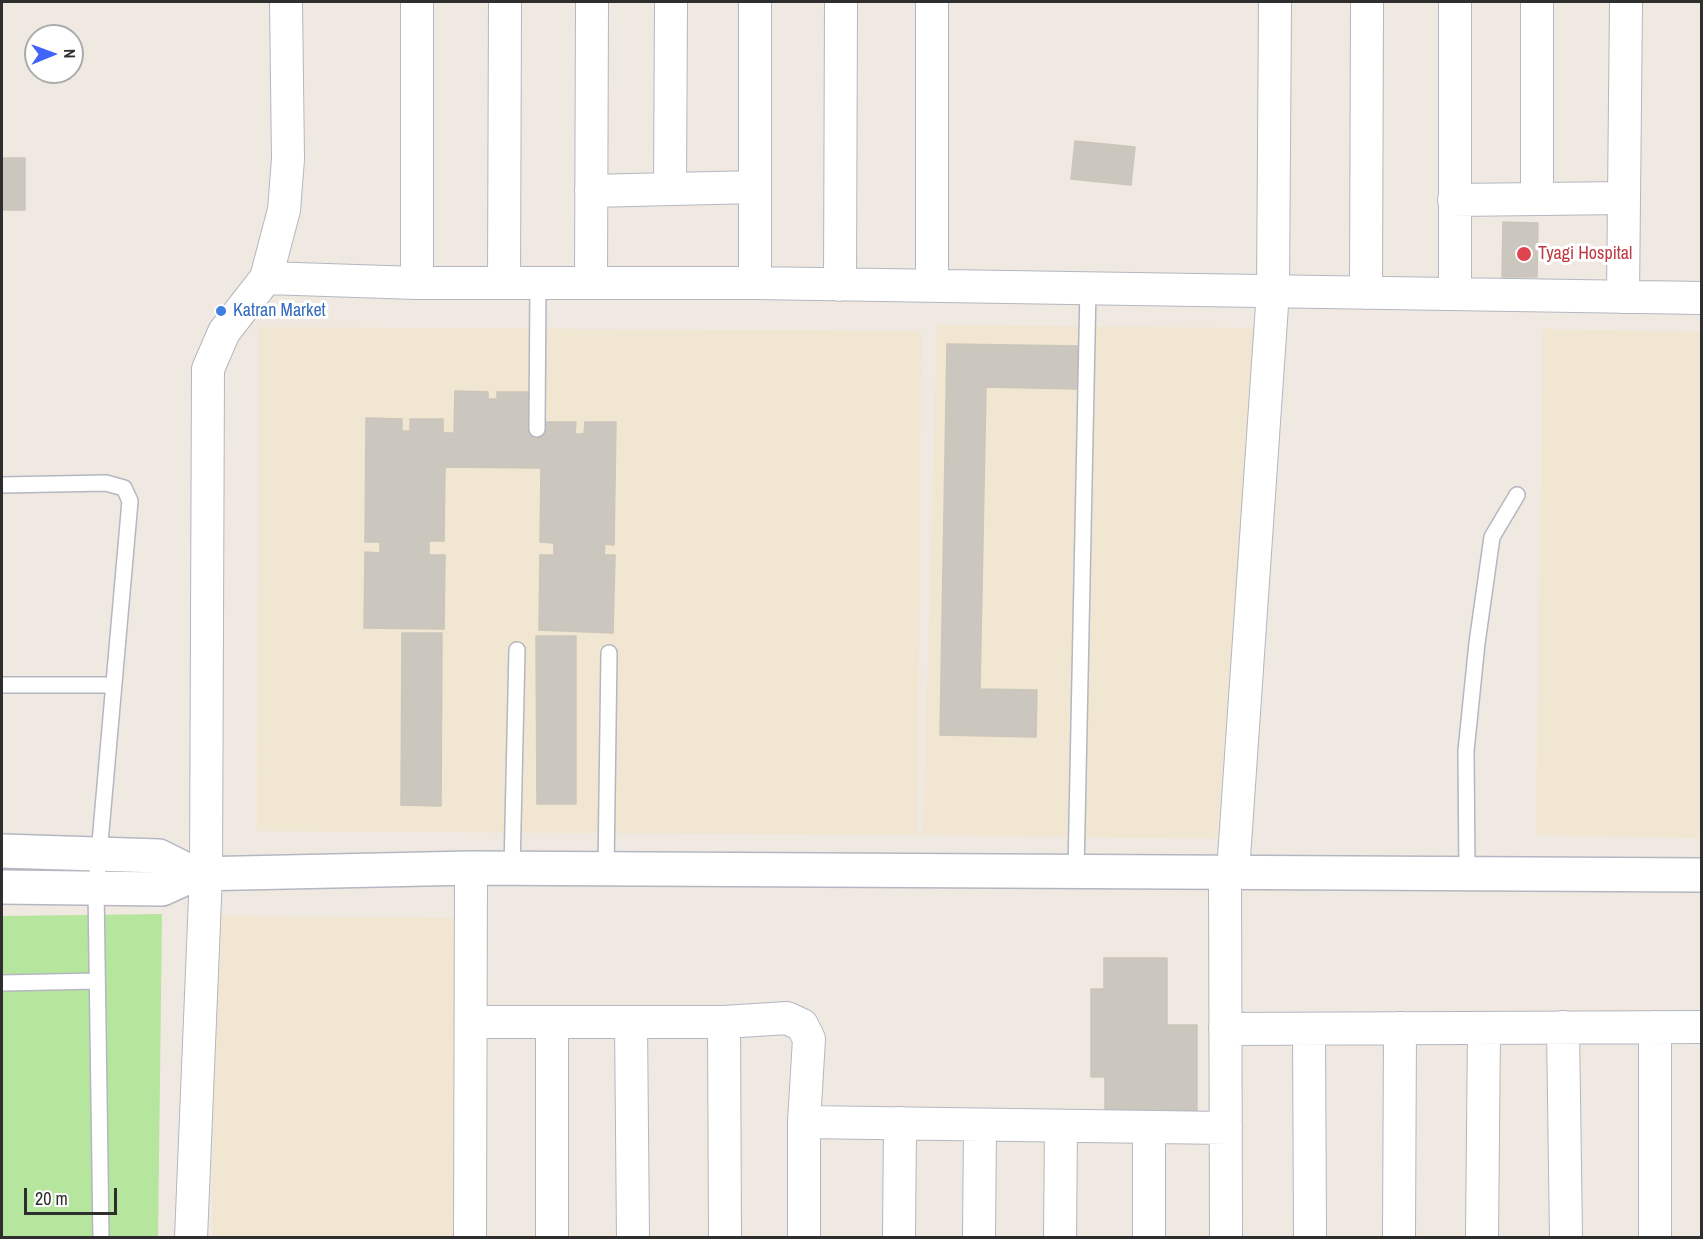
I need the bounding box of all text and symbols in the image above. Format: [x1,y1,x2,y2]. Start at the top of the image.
north arrow [24,24,84,84]
text: N [59,49,81,59]
place label: Tyagi Hospital [1538,243,1632,265]
marker: Tyagi Hospital [1515,245,1533,263]
place label: Katran Market [233,300,326,322]
marker: Katran Market [214,304,228,318]
scale bar [27,1176,120,1214]
text: 20 m [35,1186,68,1211]

